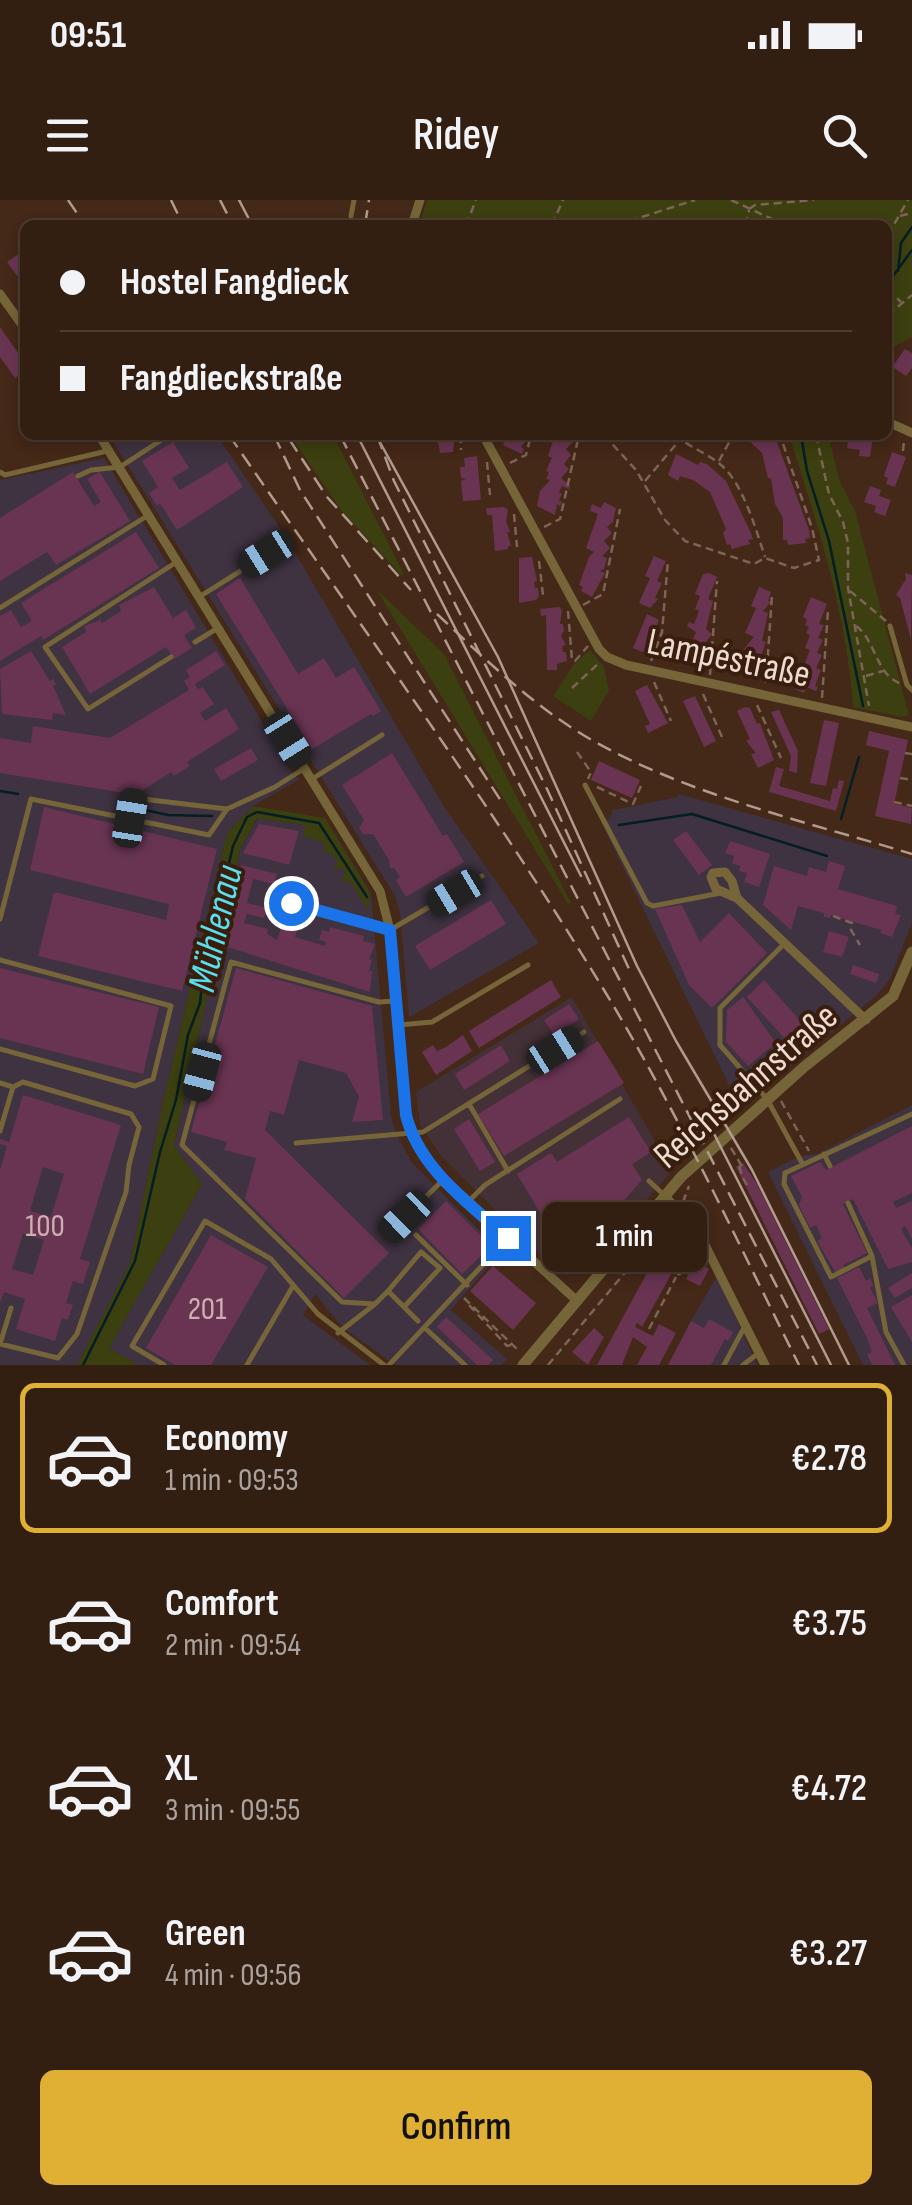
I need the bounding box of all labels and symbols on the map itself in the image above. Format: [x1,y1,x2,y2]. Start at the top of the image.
car [233,525,299,583]
street label: Lampéstraße [643,619,814,698]
car [259,707,317,773]
car [110,786,150,850]
water label: Mühlenau [178,860,254,997]
car [422,865,488,921]
route start [269,881,314,926]
street label: Reichsbahnstraße [645,994,847,1178]
car [522,1021,588,1079]
car [180,1039,224,1105]
car [373,1185,437,1249]
callout: 1 min [543,1203,708,1273]
house number: 100 [25,1207,65,1246]
route end [486,1216,531,1261]
house number: 201 [188,1290,226,1329]

